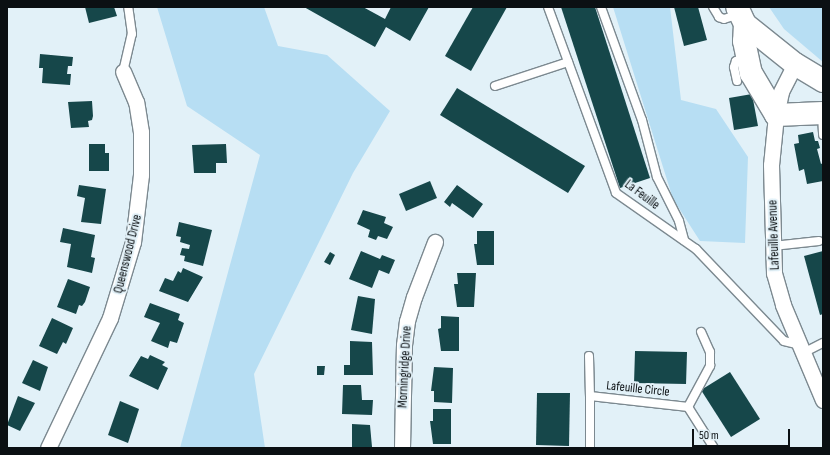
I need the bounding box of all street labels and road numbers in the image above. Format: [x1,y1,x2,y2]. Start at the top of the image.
street label: La Feuille [621,177,663,213]
street label: Lafeuille Avenue [765,200,783,270]
street label: Queenswood Drive [111,213,145,295]
street label: Morningridge Drive [395,326,415,408]
street label: Lafeuille Circle [606,378,670,400]

